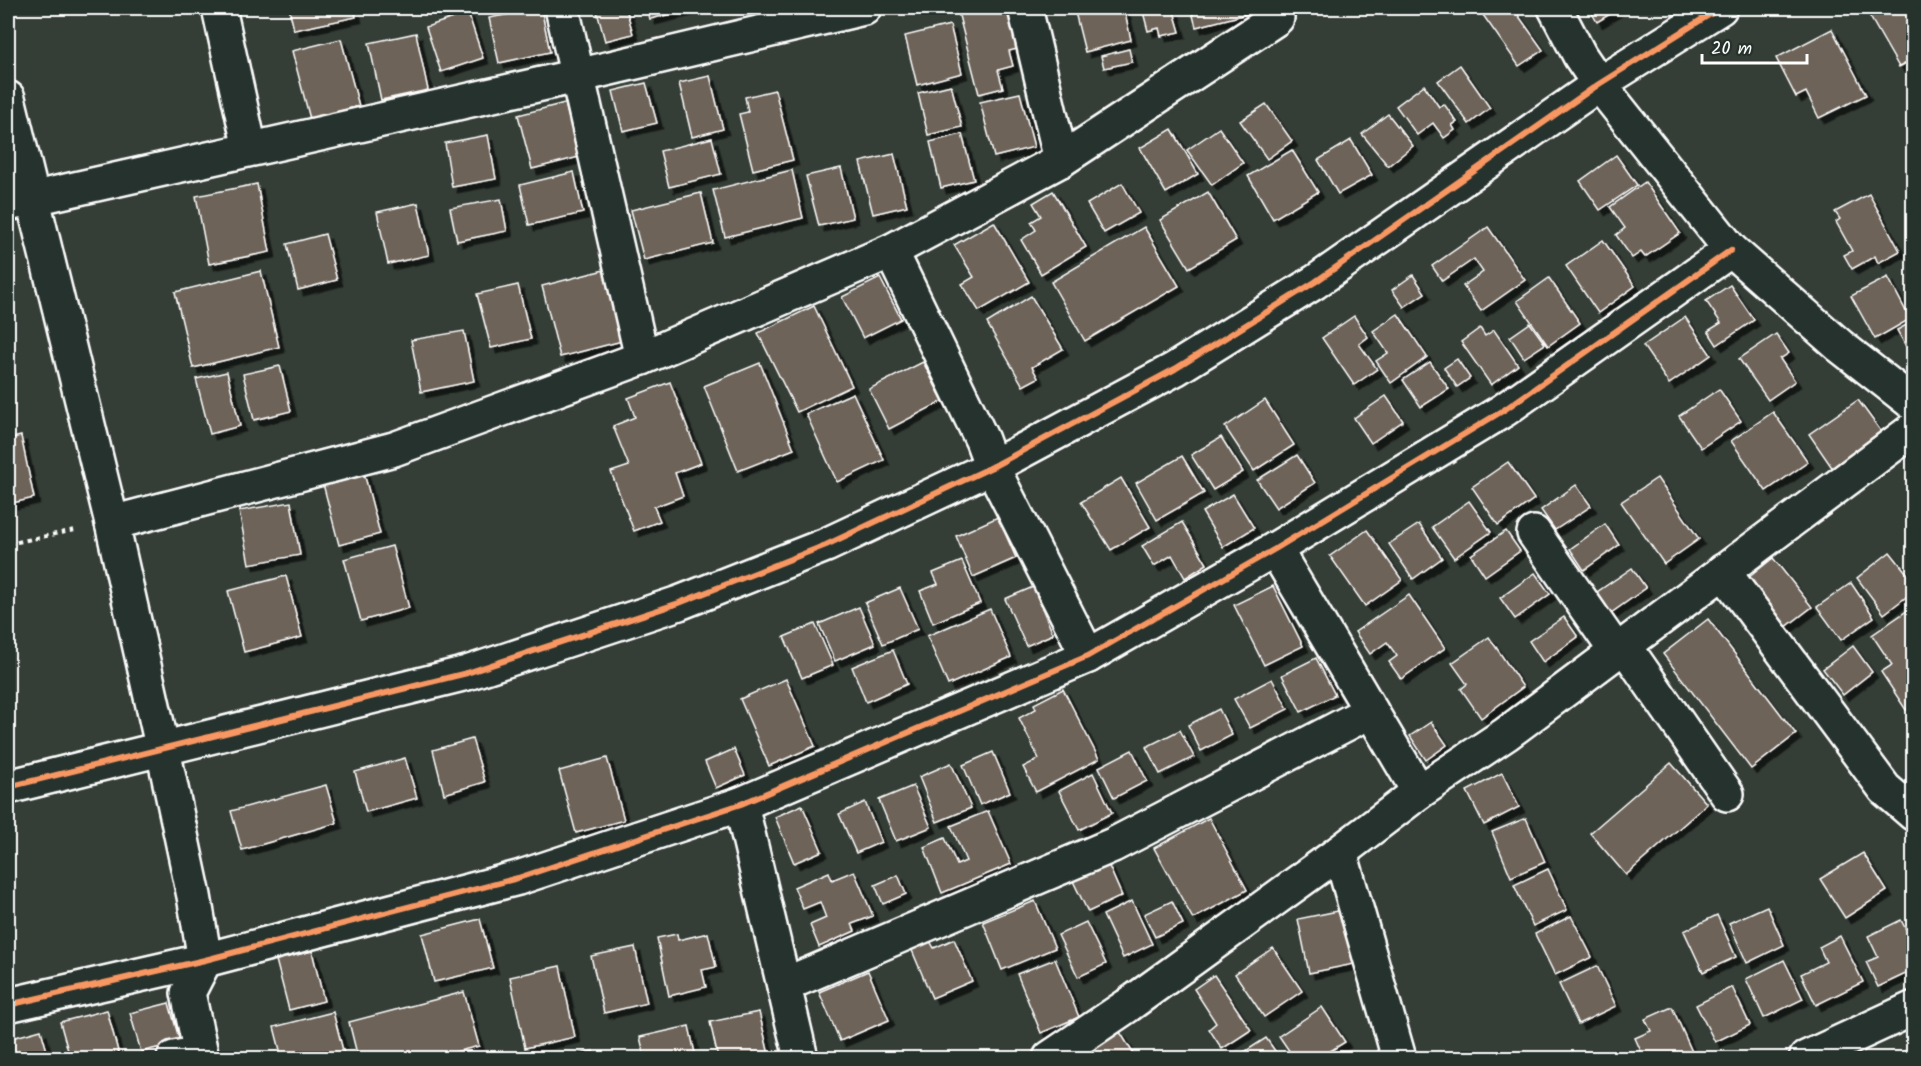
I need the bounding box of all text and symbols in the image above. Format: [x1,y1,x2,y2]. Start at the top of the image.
scale bar [1702,27,1807,65]
text: 20 m [1711,35,1752,64]

